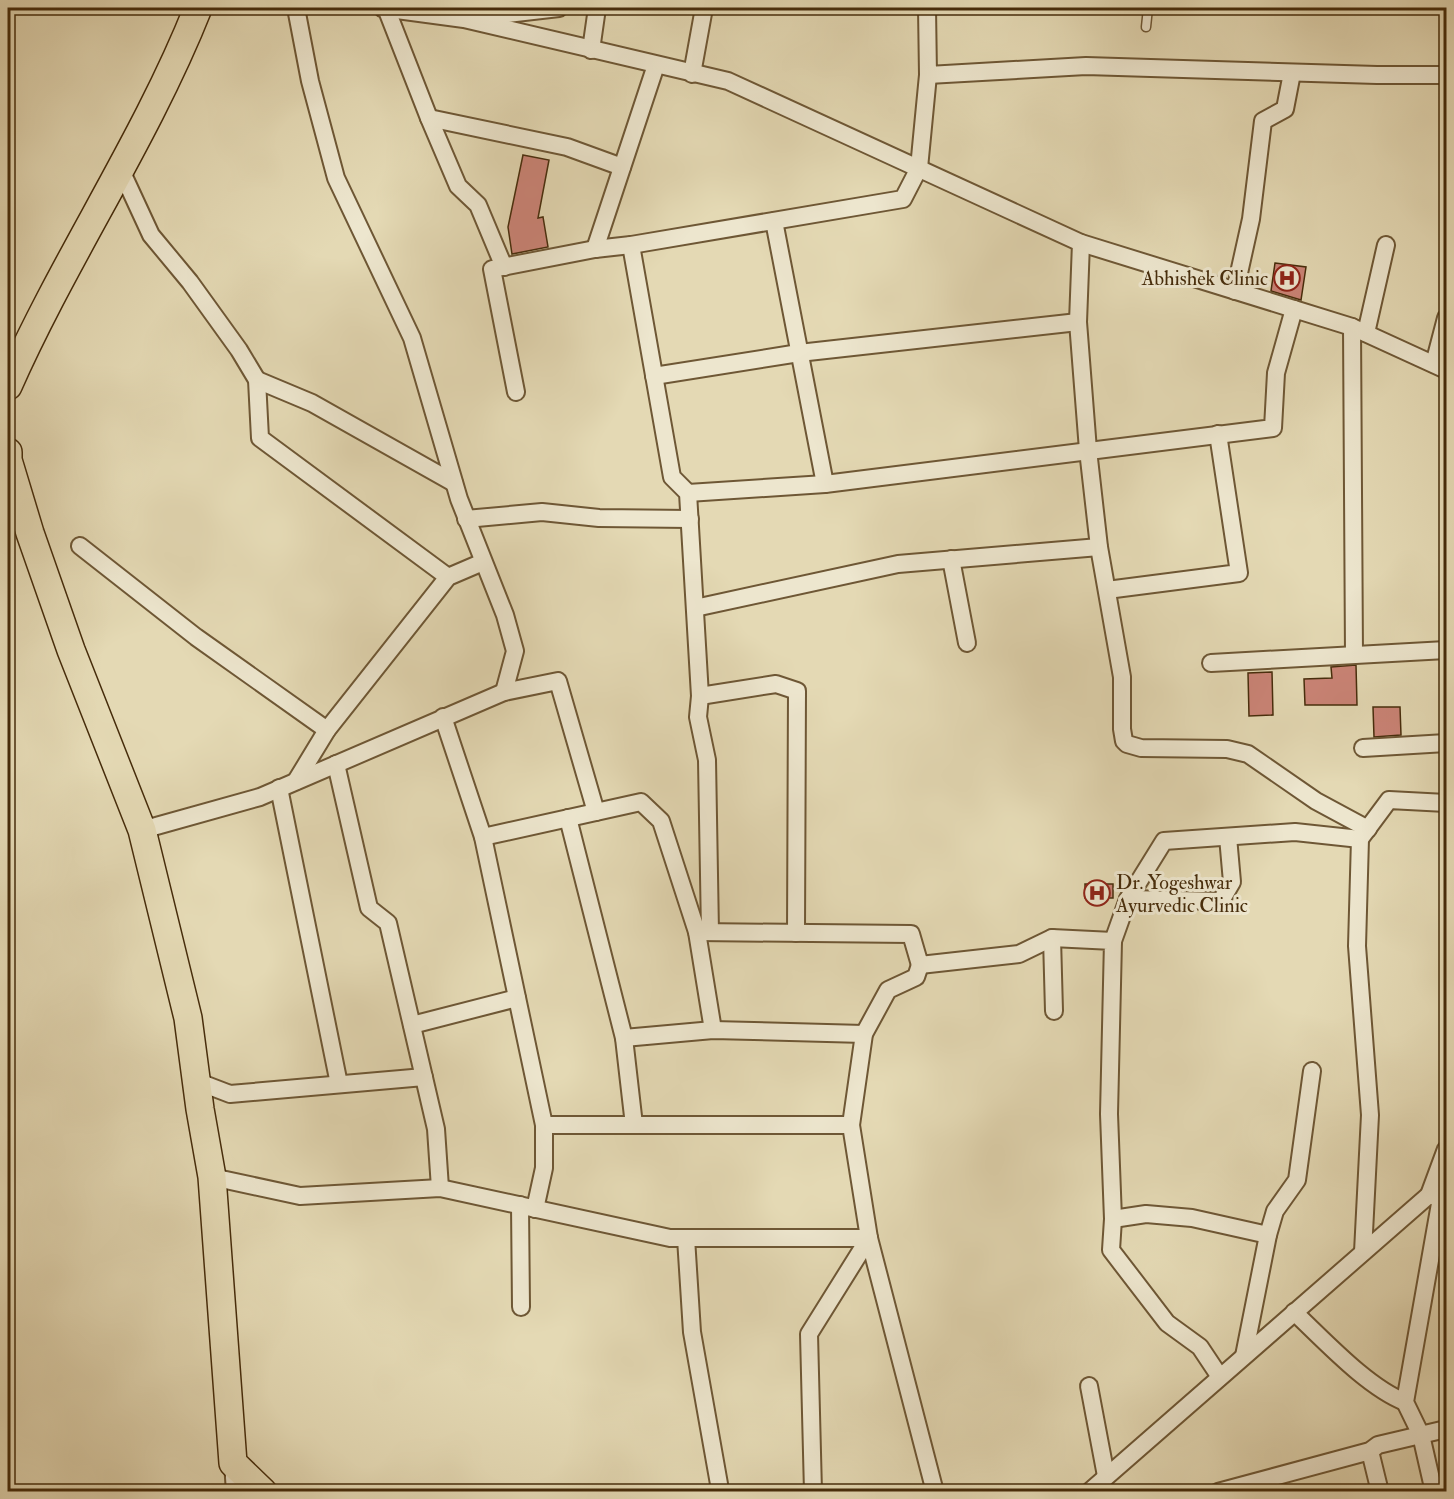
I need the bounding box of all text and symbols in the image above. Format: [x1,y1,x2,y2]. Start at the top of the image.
hospital icon: Abhishek Clinic [1272,263,1302,293]
place label: Abhishek Clinic [1141,266,1268,291]
place label: Dr. Yogeshwar Ayurvedic Clinic [1115,870,1248,918]
hospital icon: Dr. Yogeshwar Ayurvedic Clinic [1082,878,1112,908]

